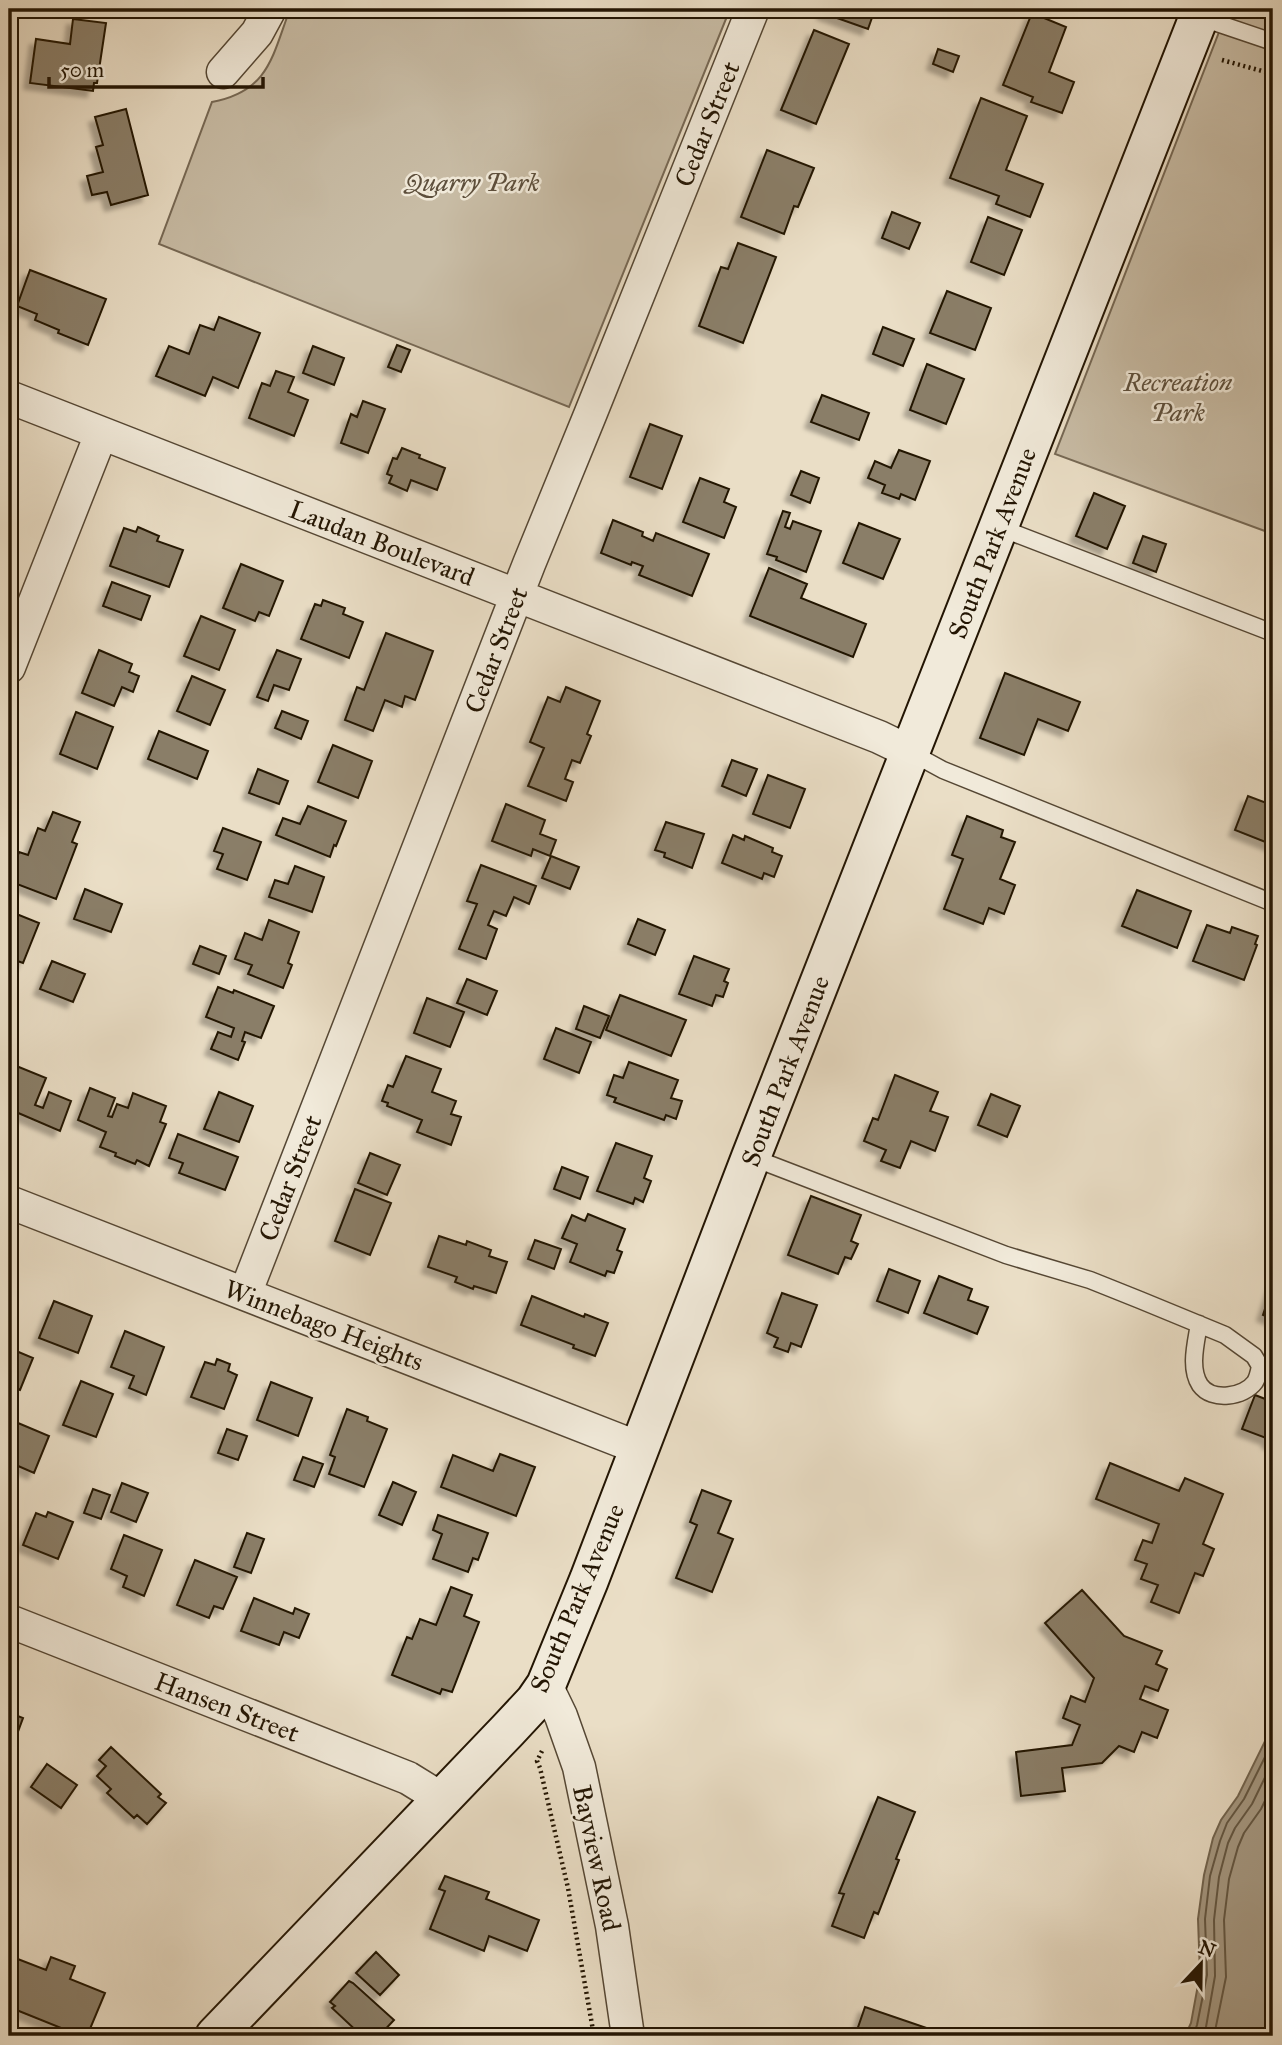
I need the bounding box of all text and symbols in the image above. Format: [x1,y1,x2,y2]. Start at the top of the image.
scale bar [49,46,262,90]
text: 50 m [60,57,105,83]
street label: Cedar Street [667,57,747,191]
park label: Quarry Park [402,166,540,198]
park label: Recreation Park [1123,366,1233,428]
street label: South Park Avenue [941,443,1043,643]
street label: Laudan Boulevard [285,493,479,593]
street label: Cedar Street [457,582,535,718]
street label: South Park Avenue [734,971,836,1171]
street label: Cedar Street [251,1110,329,1246]
street label: Winnebago Heights [220,1272,428,1378]
street label: South Park Avenue [523,1499,631,1697]
street label: Hansen Street [150,1665,304,1749]
street label: Bayview Road [566,1782,628,1934]
north arrow [1166,1930,1236,2000]
text: N [1195,1935,1219,1962]

